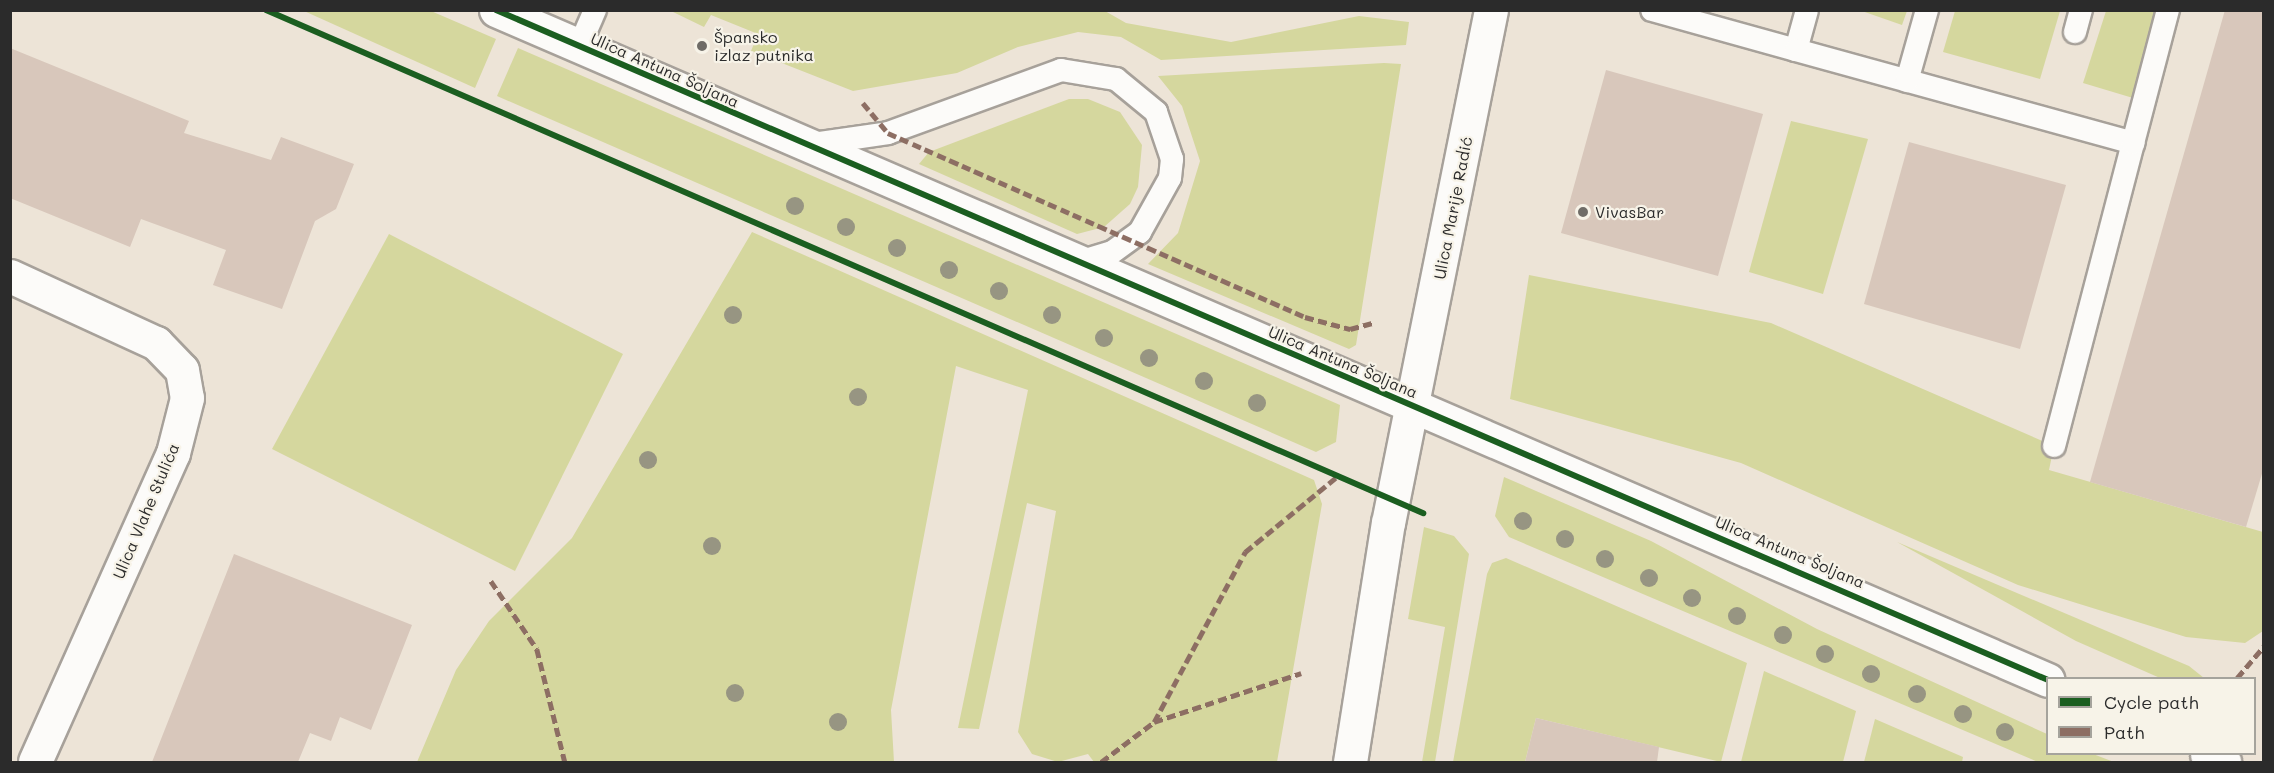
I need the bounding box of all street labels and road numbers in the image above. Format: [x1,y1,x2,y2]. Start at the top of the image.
street label: Ulica Antuna Šoljana [588,29,742,111]
street label: Ulica Marije Radić [1430,135,1476,281]
street label: Ulica Antuna Šoljana [1265,322,1421,402]
street label: Ulica Vlahe Stulića [109,440,183,582]
street label: Ulica Antuna Šoljana [1712,512,1868,592]

